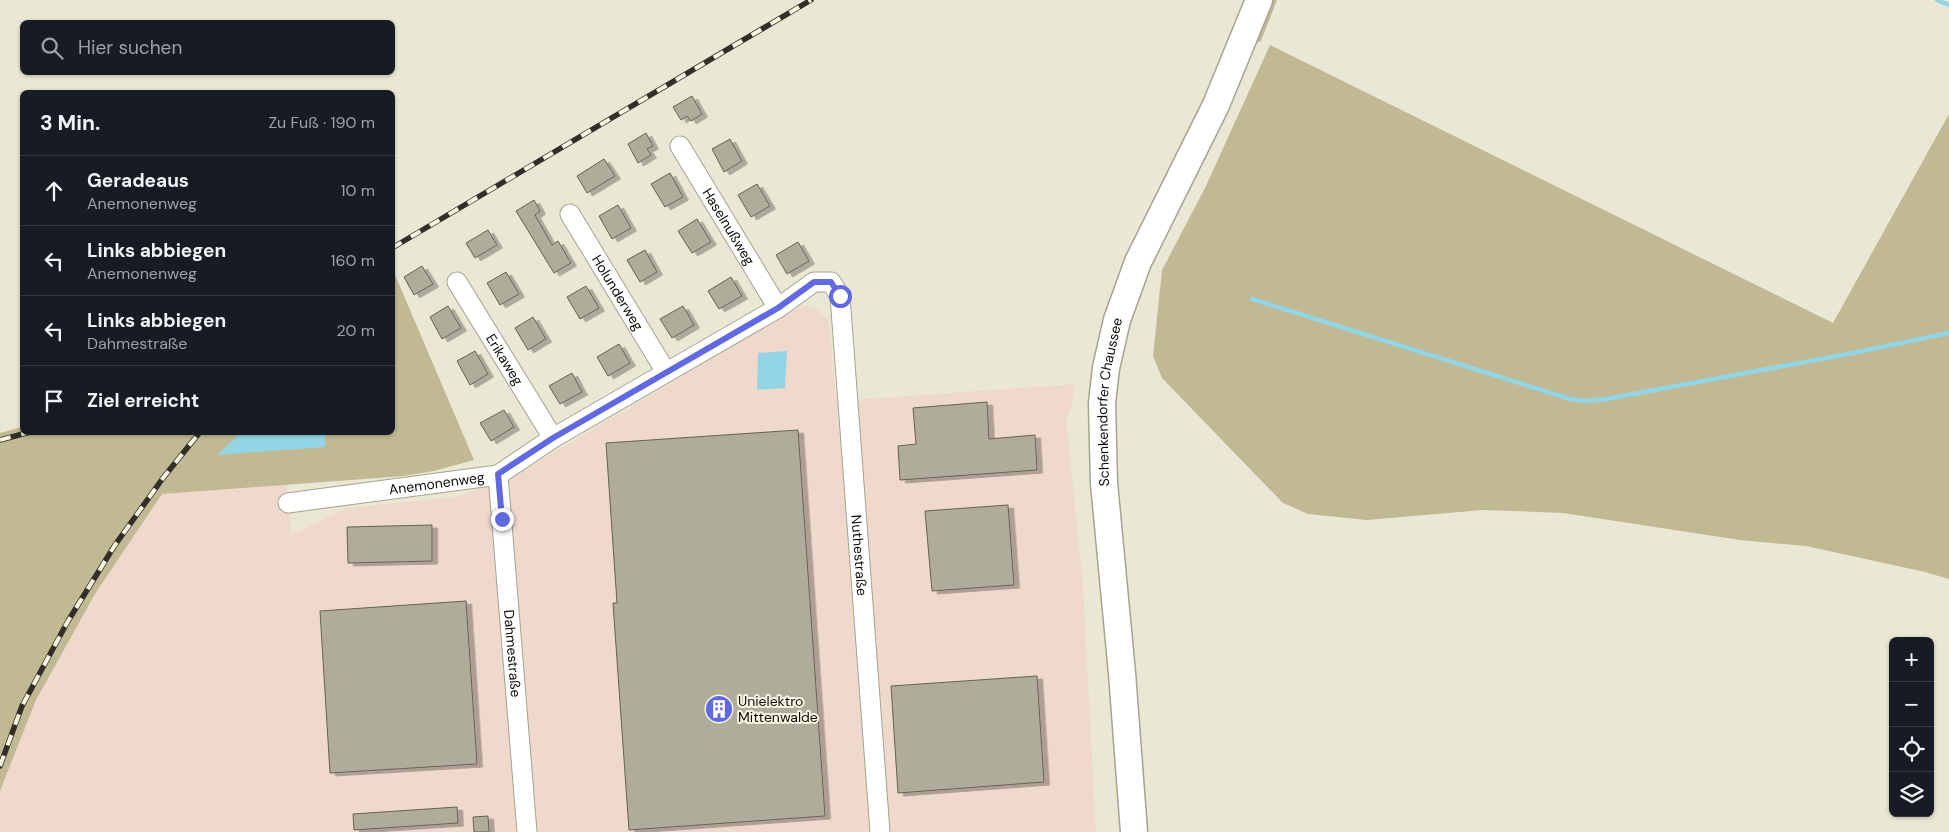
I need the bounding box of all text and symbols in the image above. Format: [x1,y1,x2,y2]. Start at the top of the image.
search box [20,20,395,75]
icon: search [38,34,66,62]
text: Hier suchen [78,35,182,60]
text: 3 Min. [40,109,100,137]
text: Zu Fuß · 190 m [268,112,375,133]
text: Geradeaus [87,168,189,193]
icon: ahead [40,177,68,205]
text: 10 m [341,180,375,201]
street label: Haselnußweg [699,185,759,268]
text: Anemonenweg [87,193,197,214]
text: Links abbiegen [87,238,226,263]
icon: left [40,247,68,275]
text: 160 m [331,250,375,271]
street label: Holunderweg [588,252,648,334]
text: Anemonenweg [87,263,197,284]
route start [829,285,852,308]
text: Links abbiegen [87,308,226,333]
street label: Schenkendorfer Chaussee [1093,316,1126,487]
icon: left [40,317,68,345]
text: 20 m [336,320,375,341]
street label: Erikaweg [482,330,527,389]
text: Dahmestraße [87,333,187,354]
icon: arrive [40,387,68,415]
text: Ziel erreicht [87,388,199,413]
street label: Anemonenweg [388,468,486,498]
route end [491,508,514,531]
street label: Nuthestraße [847,514,871,596]
street label: Dahmestraße [500,609,525,698]
map controls [1889,637,1934,817]
button: + [1889,637,1934,682]
button: − [1889,682,1934,727]
place label: Unielektro Mittenwalde [738,692,818,726]
building icon: Unielektro Mittenwalde [704,694,734,724]
button: locate [1889,727,1934,772]
button: layers [1889,772,1934,817]

